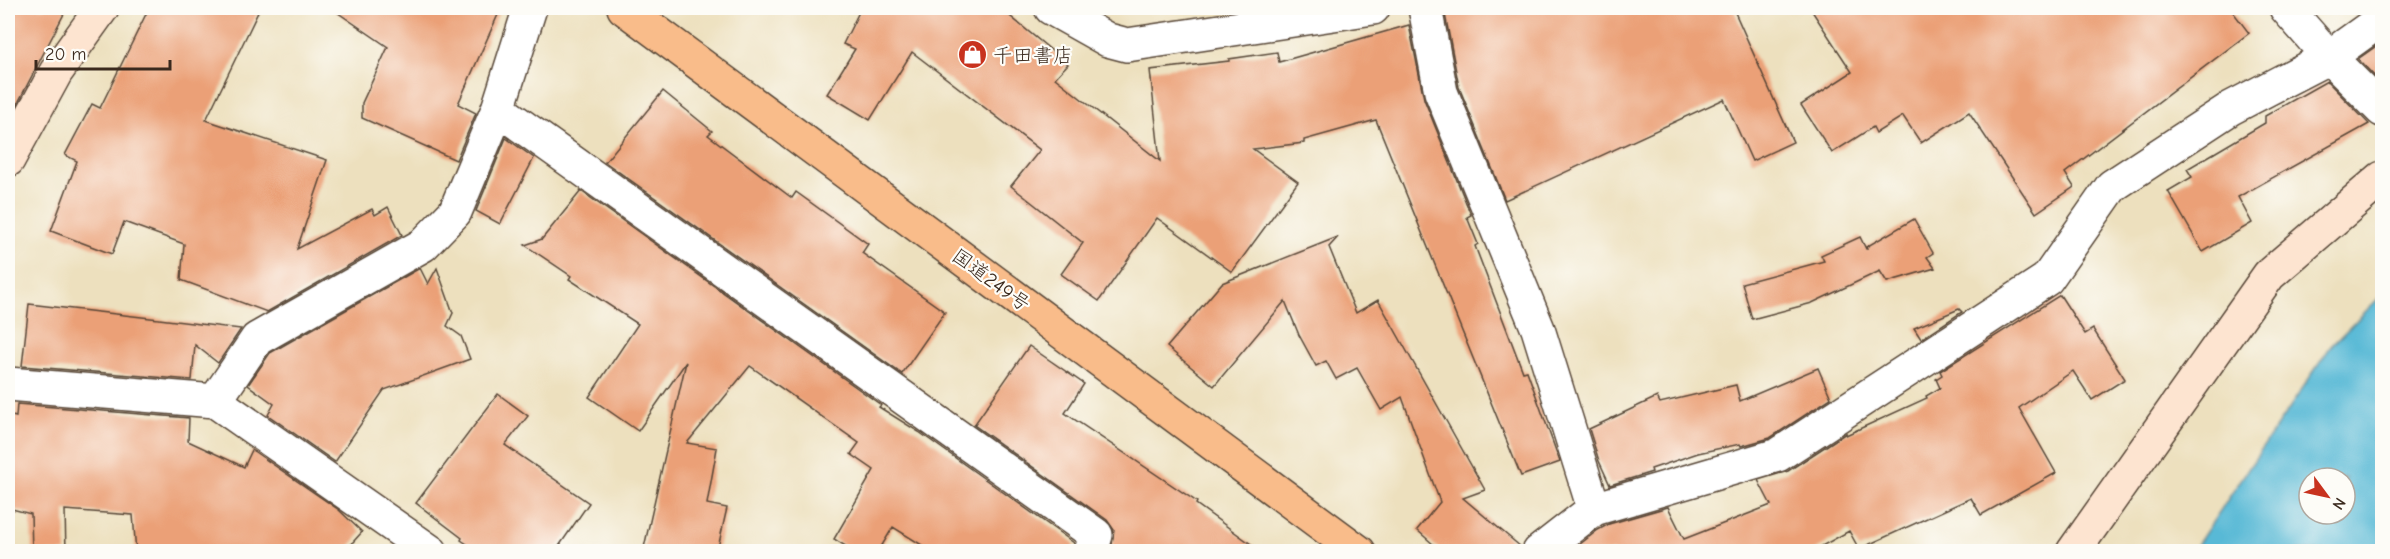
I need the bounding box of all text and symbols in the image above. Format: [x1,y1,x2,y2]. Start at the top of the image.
scale bar [36,33,170,71]
shop icon: 千田書店 [956,39,988,71]
text: 20 m [45,44,86,65]
place label: 千田書店 [993,44,1073,67]
street label: 国道249号 [948,244,1034,316]
north arrow [2297,466,2357,526]
text: N [2328,494,2349,513]

